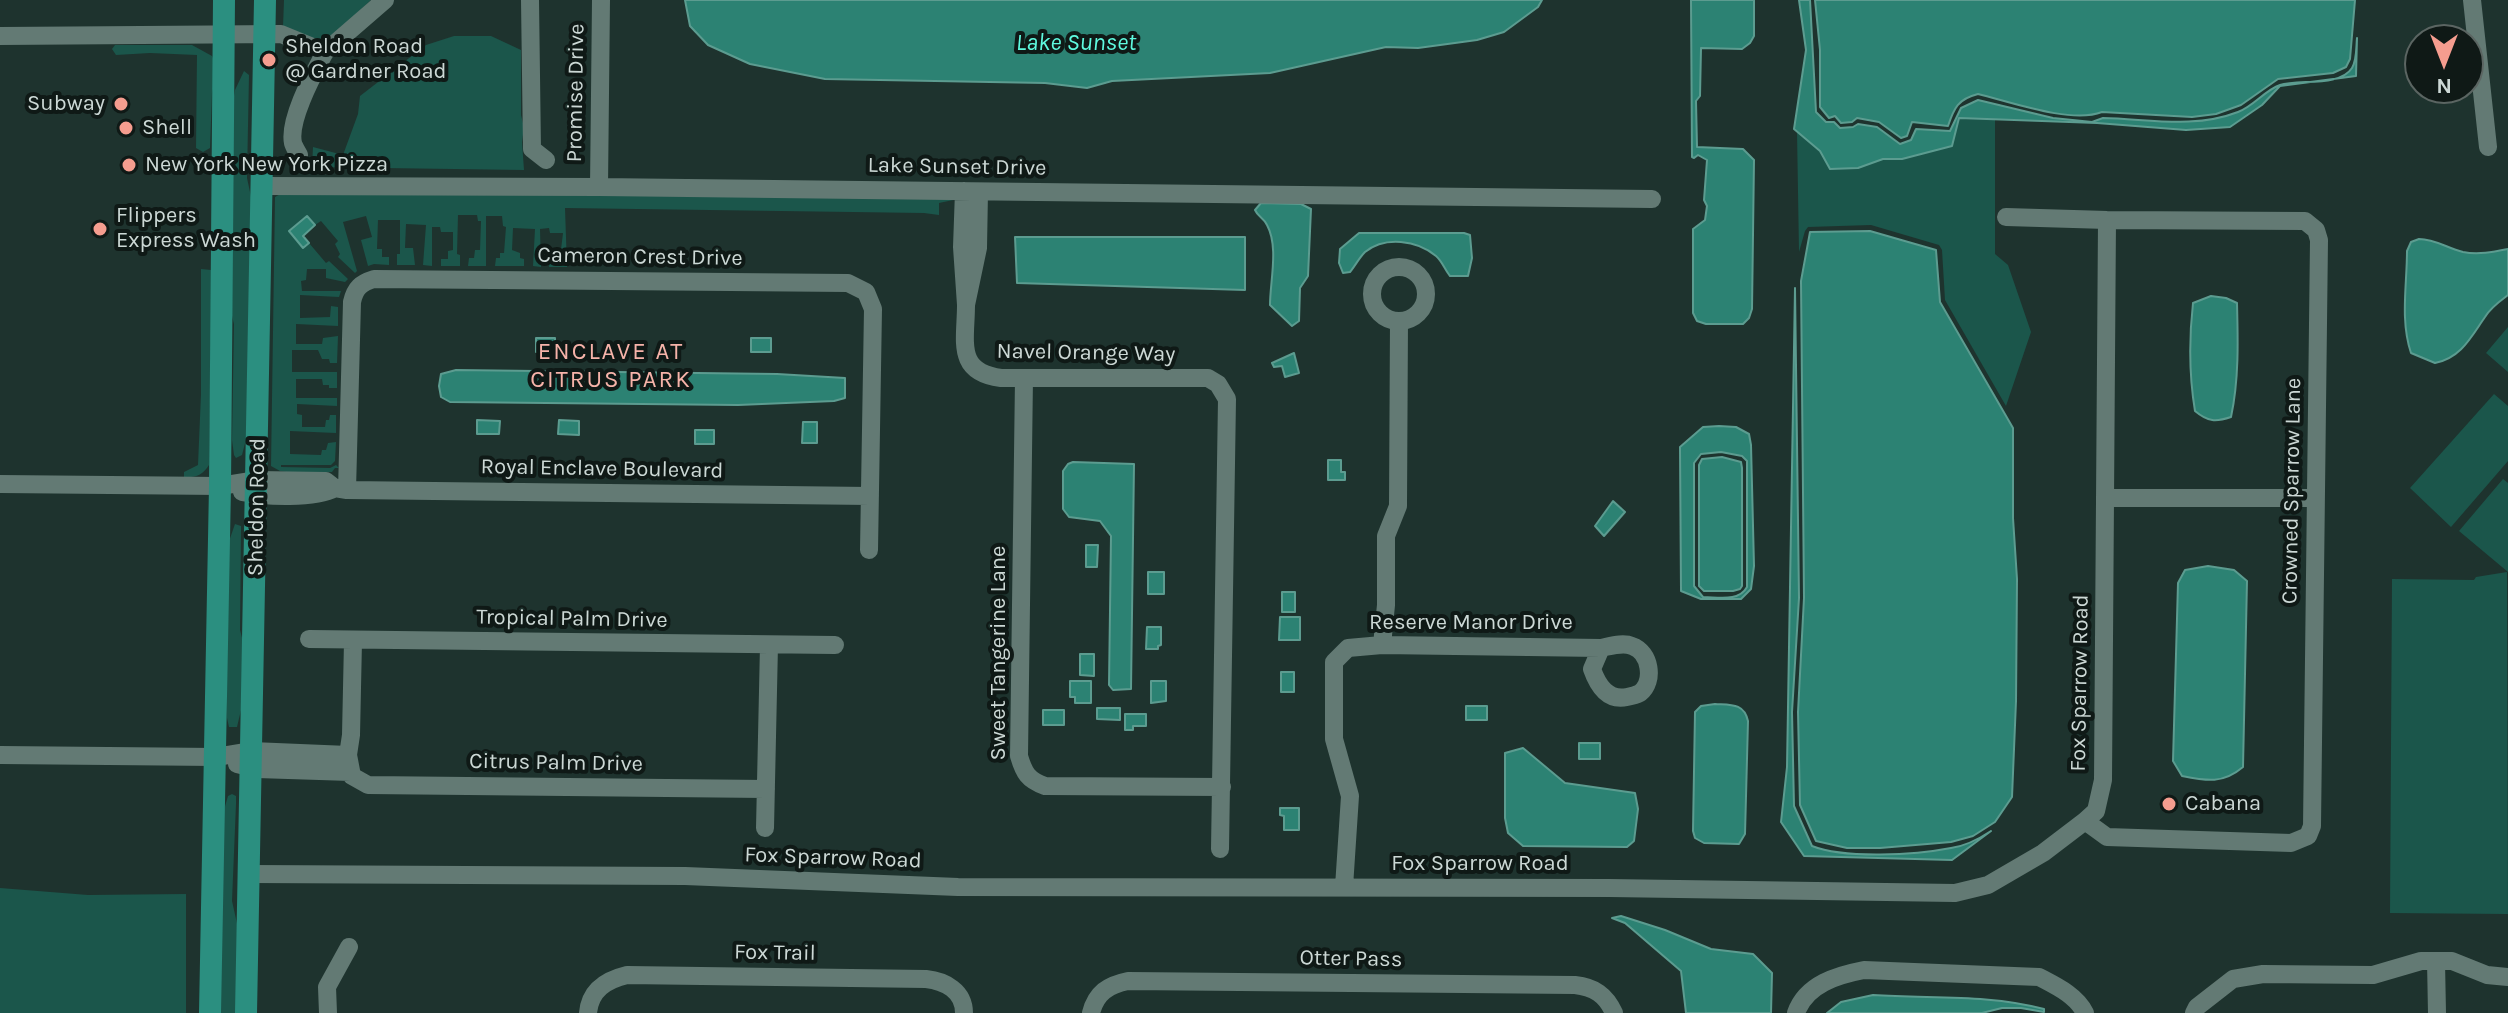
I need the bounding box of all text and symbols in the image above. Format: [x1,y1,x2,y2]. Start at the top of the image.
street label: Promise Drive [562,23,590,163]
north arrow [2404,24,2484,104]
water label: Lake Sunset [1016,29,1136,57]
place label: Sheldon Road @ Gardner Road [285,34,447,86]
marker: Sheldon Road @ Gardner Road [260,51,278,69]
text: N [2436,73,2452,99]
place label: Subway [27,91,105,117]
marker: Subway [112,95,130,113]
place label: Shell [142,115,192,141]
marker: Shell [117,119,135,137]
place label: New York New York Pizza [145,152,388,178]
street label: Lake Sunset Drive [867,152,1047,182]
marker: New York New York Pizza [120,156,138,174]
place label: Flippers Express Wash [116,203,256,254]
marker: Flippers Express Wash [91,220,109,238]
street label: Cameron Crest Drive [537,242,743,272]
district label: ENCLAVE AT CITRUS PARK [530,338,692,394]
street label: Navel Orange Way [996,338,1176,368]
street label: Crowned Sparrow Lane [2277,378,2307,604]
street label: Sheldon Road [243,438,271,576]
street label: Royal Enclave Boulevard [480,454,724,484]
street label: Sweet Tangerine Lane [986,546,1012,760]
street label: Fox Sparrow Road [2065,594,2095,772]
street label: Tropical Palm Drive [476,604,668,634]
street label: Reserve Manor Drive [1369,610,1573,636]
street label: Citrus Palm Drive [469,748,643,778]
place label: Cabana [2185,791,2261,817]
marker: Cabana [2160,795,2178,813]
street label: Fox Sparrow Road [744,842,922,874]
street label: Fox Sparrow Road [1391,851,1569,877]
street label: Fox Trail [734,939,816,967]
street label: Otter Pass [1299,945,1403,973]

